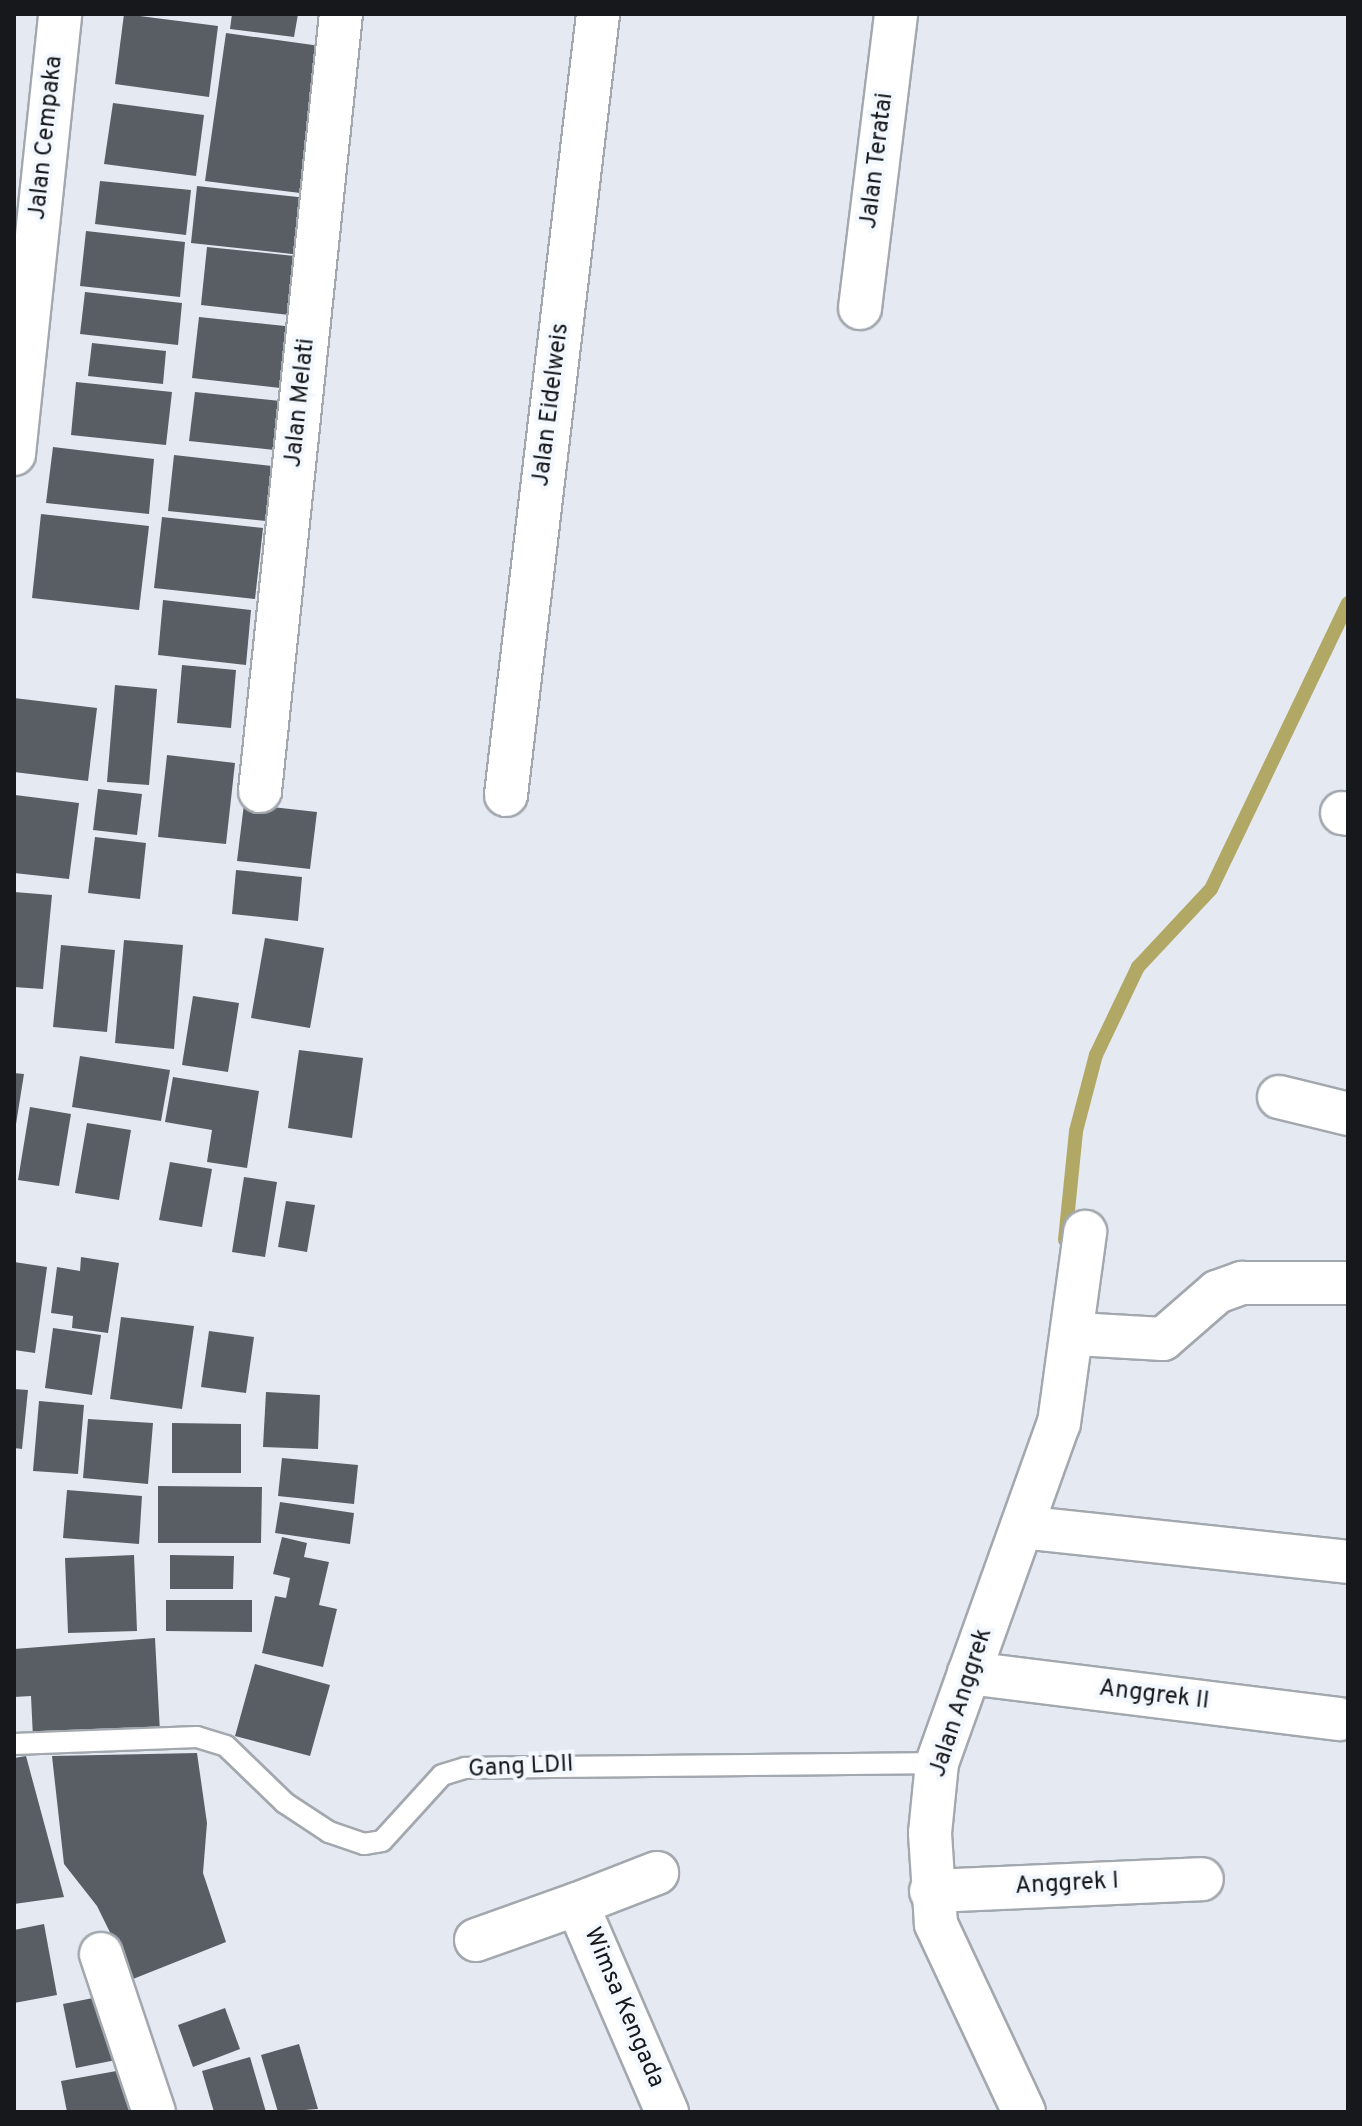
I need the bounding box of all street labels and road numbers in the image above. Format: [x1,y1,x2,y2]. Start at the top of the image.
street label: Jalan Cempaka [24,55,70,221]
street label: Jalan Teratai [855,91,901,231]
street label: Jalan Eidelweis [528,322,576,488]
street label: Jalan Melati [280,337,322,469]
street label: Jalan Anggrek [924,1624,1000,1782]
street label: Anggrek II [1097,1675,1211,1717]
street label: Gang LDII [468,1751,574,1785]
street label: Anggrek I [1014,1868,1120,1902]
street label: Wimsa Kengada [576,1924,670,2092]

